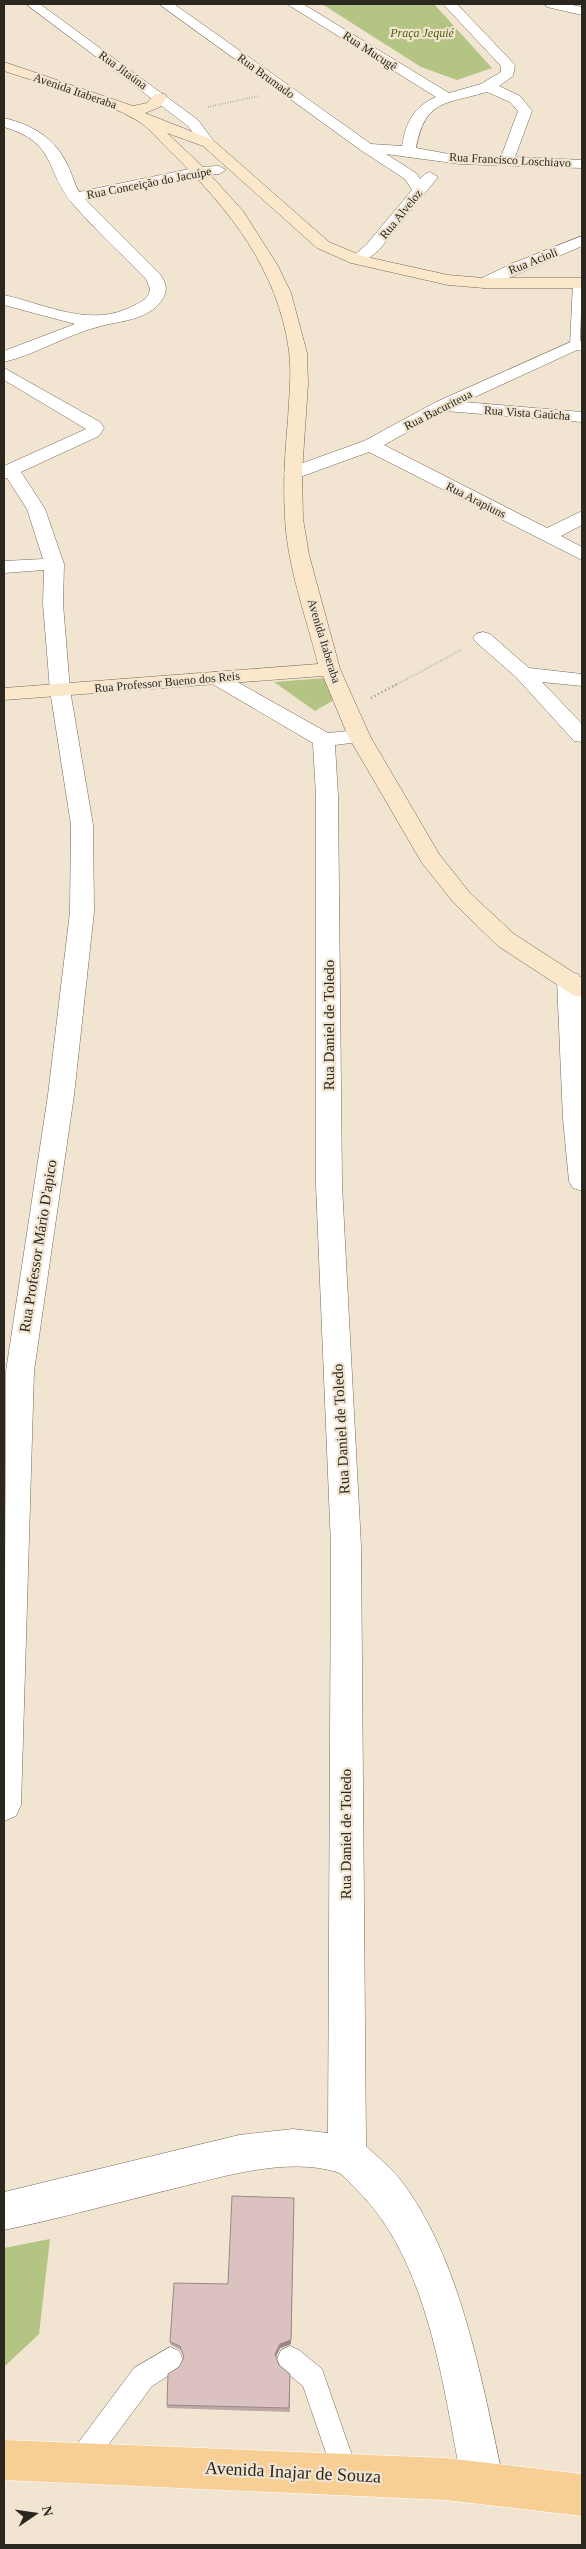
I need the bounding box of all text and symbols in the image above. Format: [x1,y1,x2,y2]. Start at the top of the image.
park label: Praça Jequié [389,26,454,40]
street label: Rua Mucugê [340,28,400,74]
street label: Rua Jitaúna [96,48,150,93]
street label: Rua Brumado [235,51,297,101]
street label: Avenida Itaberaba [31,70,119,112]
street label: Rua Francisco Loschiavo [449,150,571,170]
street label: Rua Conceição do Jacuípe [85,164,213,202]
street label: Rua Alveloz [377,186,425,242]
street label: Rua Acioli [506,245,560,277]
street label: Rua Bacuriteua [402,387,475,433]
street label: Rua Vista Gaúcha [483,403,571,423]
street label: Rua Arapiuns [444,479,509,521]
street label: Avenida Itaberaba [305,597,344,685]
street label: Rua Professor Bueno dos Reis [94,669,241,695]
street label: Rua Daniel de Toledo [321,960,337,1090]
street label: Rua Professor Mário D'apico [16,1158,60,1334]
street label: Rua Daniel de Toledo [330,1363,352,1495]
street label: Rua Daniel de Toledo [338,1769,354,1899]
street label: Avenida Inajar de Souza [205,2457,381,2487]
north arrow [10,2489,60,2539]
text: N [39,2505,56,2518]

